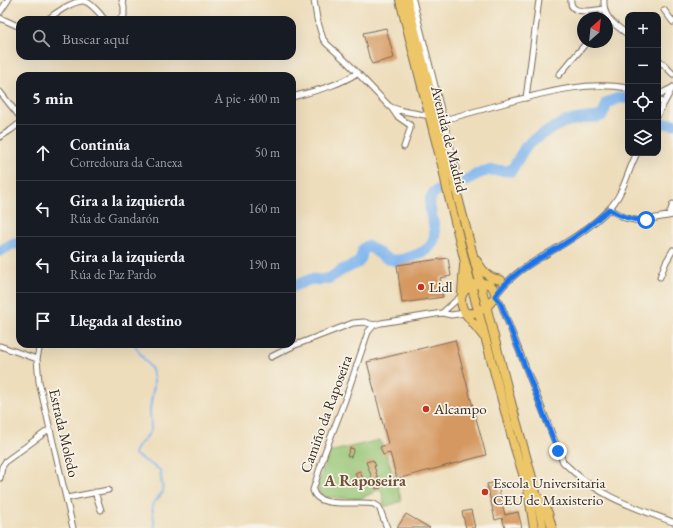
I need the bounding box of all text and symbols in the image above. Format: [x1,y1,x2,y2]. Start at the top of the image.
north arrow [577,12,613,48]
map controls [625,12,661,156]
button: + [625,12,661,48]
search box [16,16,296,60]
icon: search [30,27,52,49]
text: Buscar aquí [62,29,129,48]
button: − [625,48,661,84]
street label: Avenida de Madrid [427,83,472,194]
button: locate [625,84,661,120]
text: 5 min [32,87,73,109]
text: A pie · 400 m [214,90,280,107]
button: layers [625,120,661,156]
text: Continúa [70,135,130,154]
icon: ahead [32,142,54,164]
text: 50 m [255,144,280,161]
text: Corredoura da Canexa [70,154,182,171]
text: Gira a la izquierda [70,191,185,210]
icon: left [32,198,54,220]
text: 160 m [249,200,280,217]
text: Rúa de Gandarón [70,210,159,227]
route start [637,211,655,229]
text: Gira a la izquierda [70,247,185,266]
icon: left [32,254,54,276]
text: 190 m [249,256,280,273]
text: Rúa de Paz Pardo [70,266,156,283]
place label: Lidl [429,277,453,296]
marker: Lidl [416,282,426,292]
icon: arrive [32,310,54,332]
text: Llegada al destino [70,311,182,330]
street label: Camiño da Raposeira [295,352,356,475]
street label: Estrada Moledo [45,387,84,479]
place label: Alcampo [433,399,487,418]
marker: Alcampo [421,404,431,414]
route end [549,442,567,460]
district label: A Raposeira [323,470,407,491]
place label: Escola Universitaria CEU de Maxisterio [493,473,606,509]
marker: Escola Universitaria CEU de Maxisterio [480,487,490,497]

